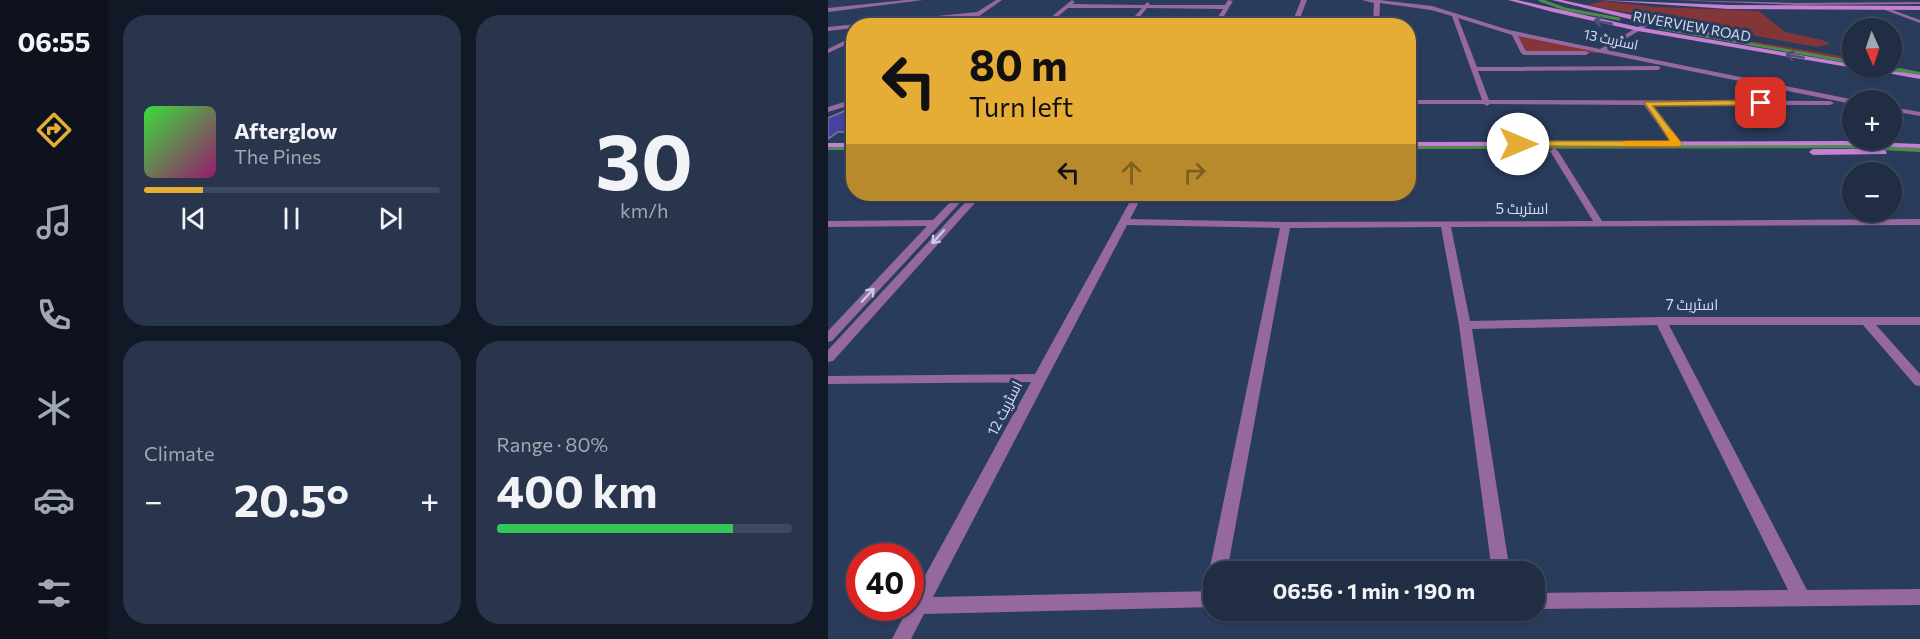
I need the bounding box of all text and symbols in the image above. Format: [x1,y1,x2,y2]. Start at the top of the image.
street label: RIVERVIEW ROAD [1632,7,1752,45]
one-way arrow [1594,16,1613,27]
north arrow [1842,18,1902,78]
map controls [1842,18,1902,222]
text: 06:55 [17,25,91,58]
street label: اسٹریٹ 13 [1582,25,1640,53]
text: 80 m [969,38,1068,90]
icon: left [870,42,948,120]
one-way arrow [1786,50,1805,61]
pin [1735,77,1786,128]
icon: arrive [1744,86,1777,119]
text: Turn left [969,90,1073,123]
button: + [1842,90,1902,150]
icon: directions [33,109,75,151]
text: 30 [596,111,693,206]
position arrow [1486,112,1550,176]
text: Afterglow [234,117,337,144]
text: The Pines [234,144,321,168]
icon: left [1052,156,1085,189]
icon: ahead [1115,156,1148,189]
icon: right [1178,156,1211,189]
button: − [1842,162,1902,222]
text: km/h [620,198,669,222]
street label: اسٹریٹ 5 [1495,199,1549,218]
icon: music [33,201,75,243]
icon: previous [177,202,210,235]
icon: pause [275,202,308,235]
icon: next [374,202,407,235]
one-way arrow [931,229,945,244]
one-way arrow [861,288,875,303]
icon: phone [33,294,75,336]
street label: اسٹریٹ 7 [1666,295,1718,314]
street label: اسٹریٹ 12 [983,378,1026,439]
icon: climate [33,387,75,429]
text: Range · 80% [497,432,608,456]
text: Climate [144,441,214,465]
text: 400 km [497,462,658,517]
text: 20.5° [234,471,349,526]
icon: car [33,479,75,521]
text: − [144,479,163,520]
text: + [420,479,439,520]
speed limit sign: 40 [846,543,924,621]
icon: filters [33,572,75,614]
text: 06:56 · 1 min · 190 m [1273,577,1475,604]

